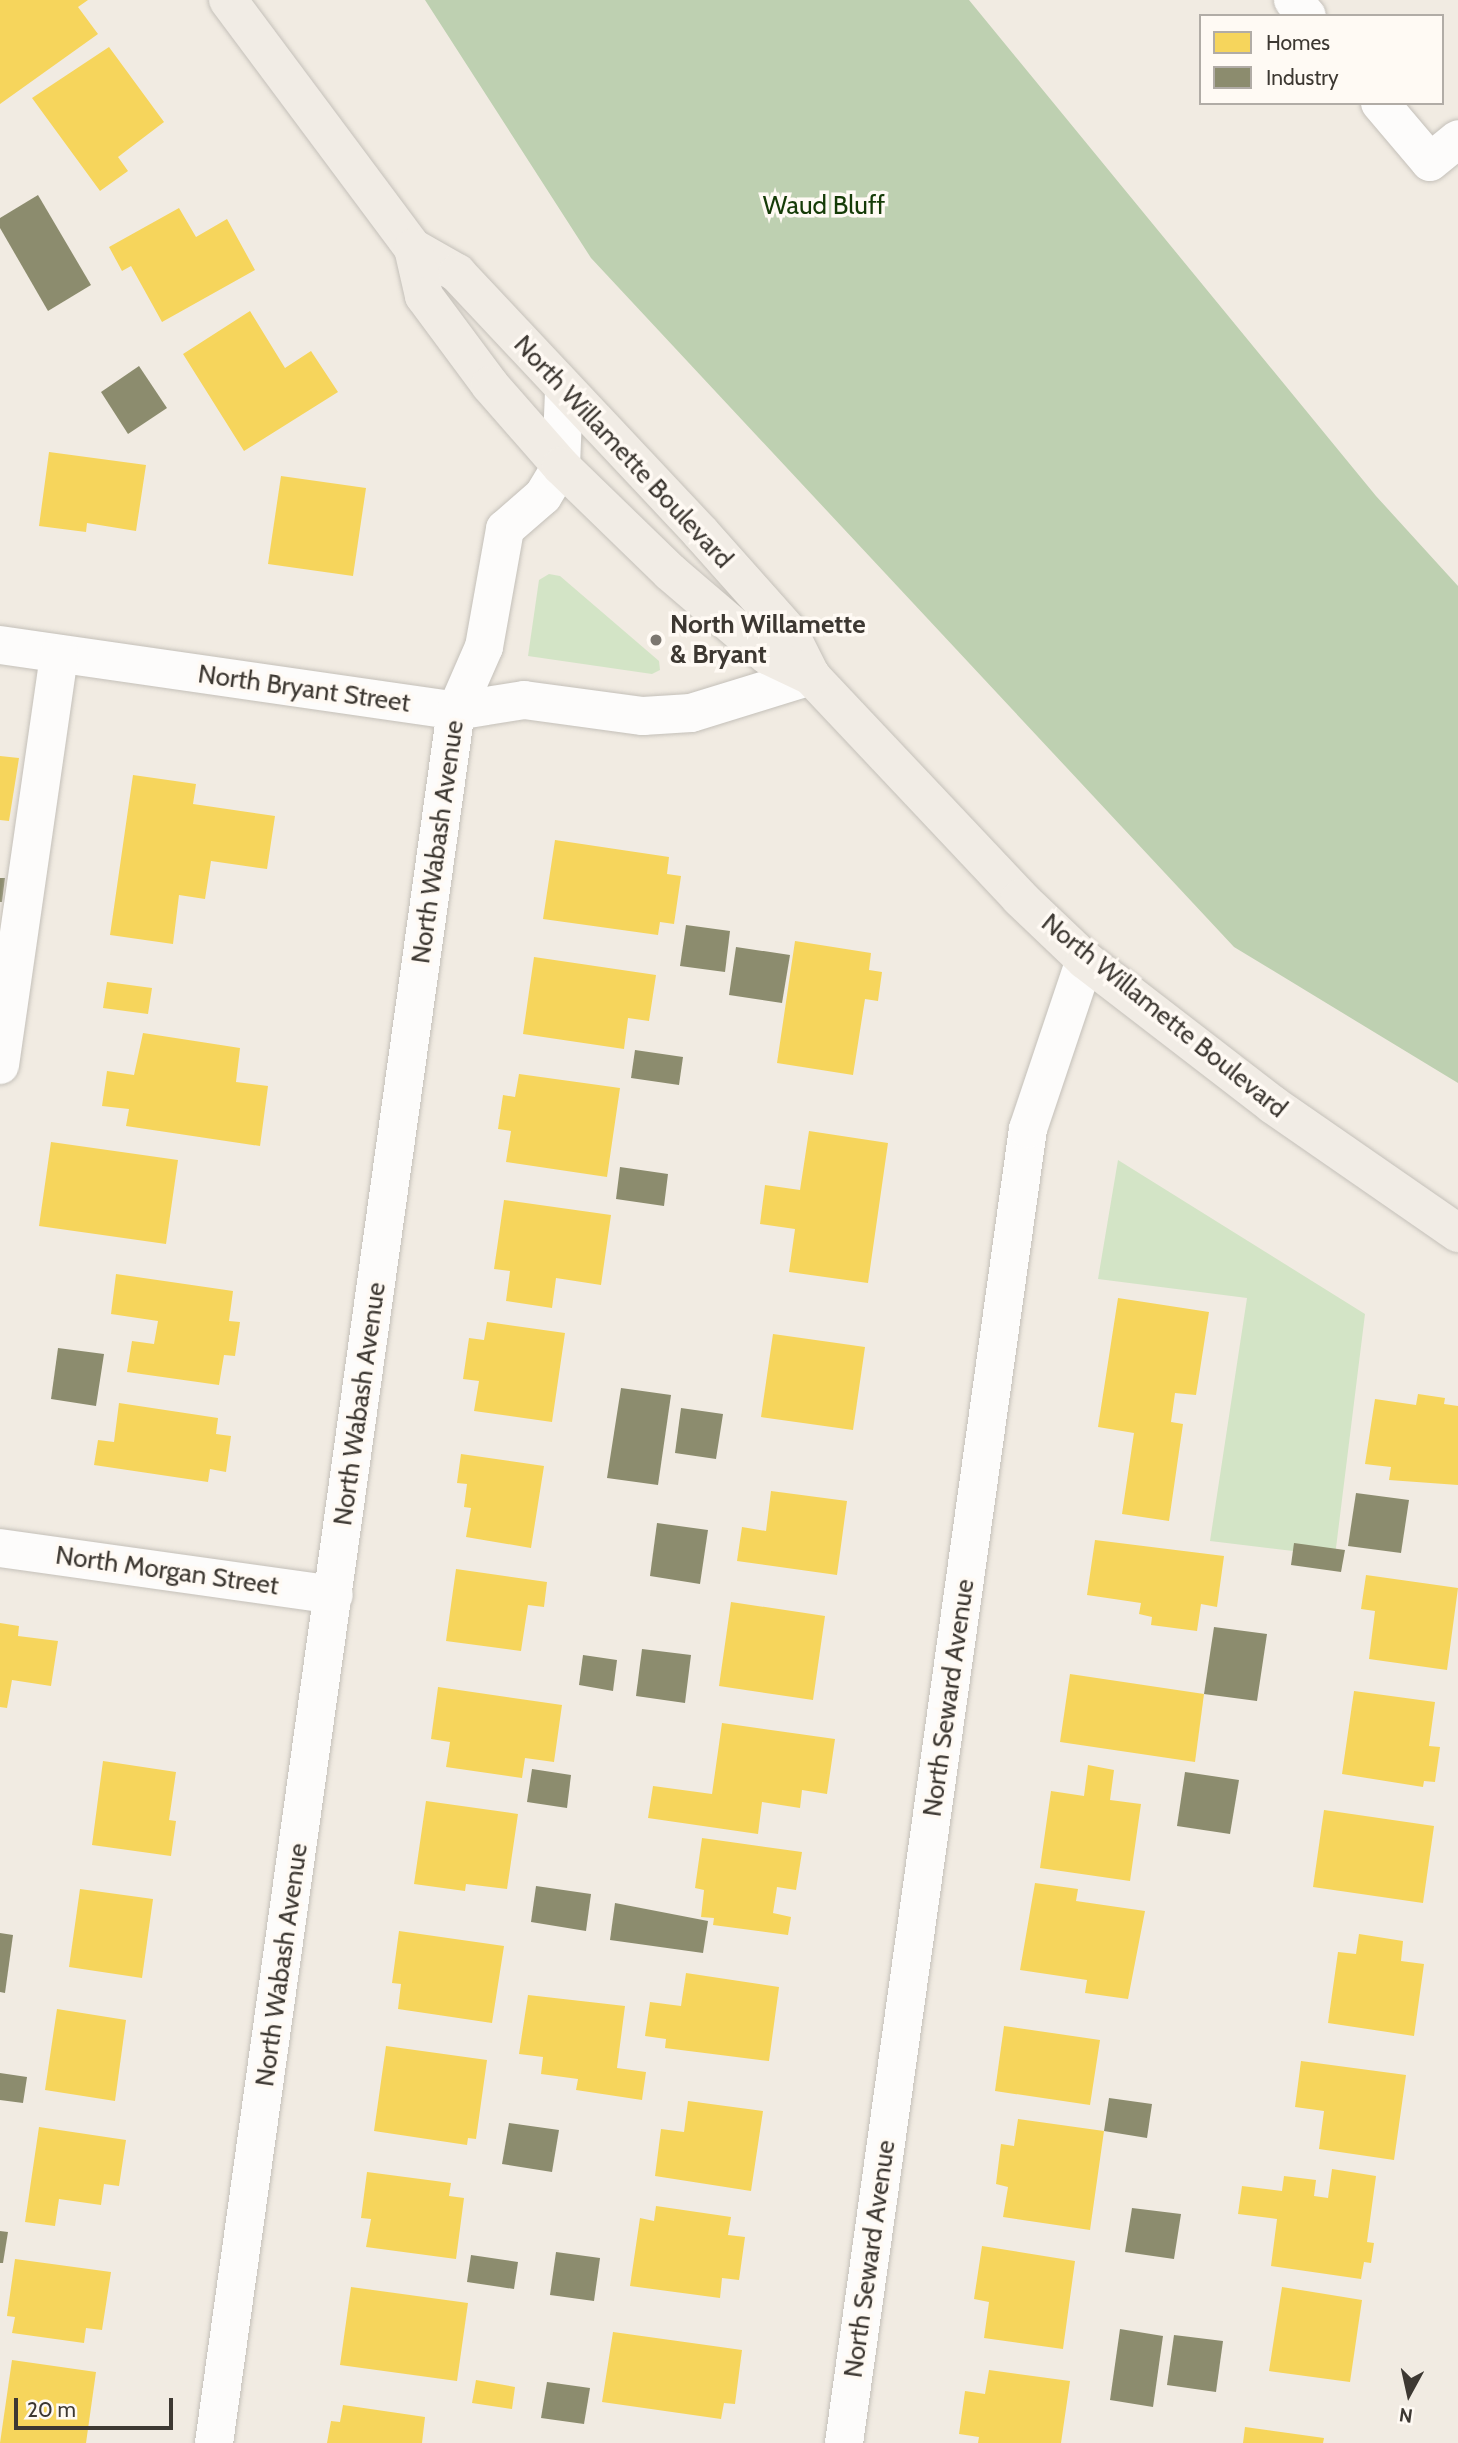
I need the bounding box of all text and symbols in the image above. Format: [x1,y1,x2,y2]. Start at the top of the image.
legend [1199,14,1444,105]
text: Homes [1266,30,1330,55]
text: Industry [1266,65,1339,90]
park label: Waud Bluff [763,190,885,222]
street label: North Willamette Boulevard [507,329,739,575]
place label: North Willamette & Bryant [670,609,866,670]
marker: North Willamette & Bryant [648,632,664,648]
street label: North Bryant Street [196,659,412,719]
street label: North Wabash Avenue [405,718,471,966]
street label: North Willamette Boulevard [1035,907,1293,1125]
street label: North Wabash Avenue [327,1280,393,1528]
street label: North Morgan Street [53,1540,281,1602]
street label: North Seward Avenue [917,1577,981,1819]
street label: North Wabash Avenue [249,1841,315,2089]
street label: North Seward Avenue [838,2138,902,2380]
north arrow [1374,2359,1444,2429]
scale bar [18,2384,177,2428]
text: 20 m [27,2397,76,2422]
text: N [1398,2403,1414,2428]

